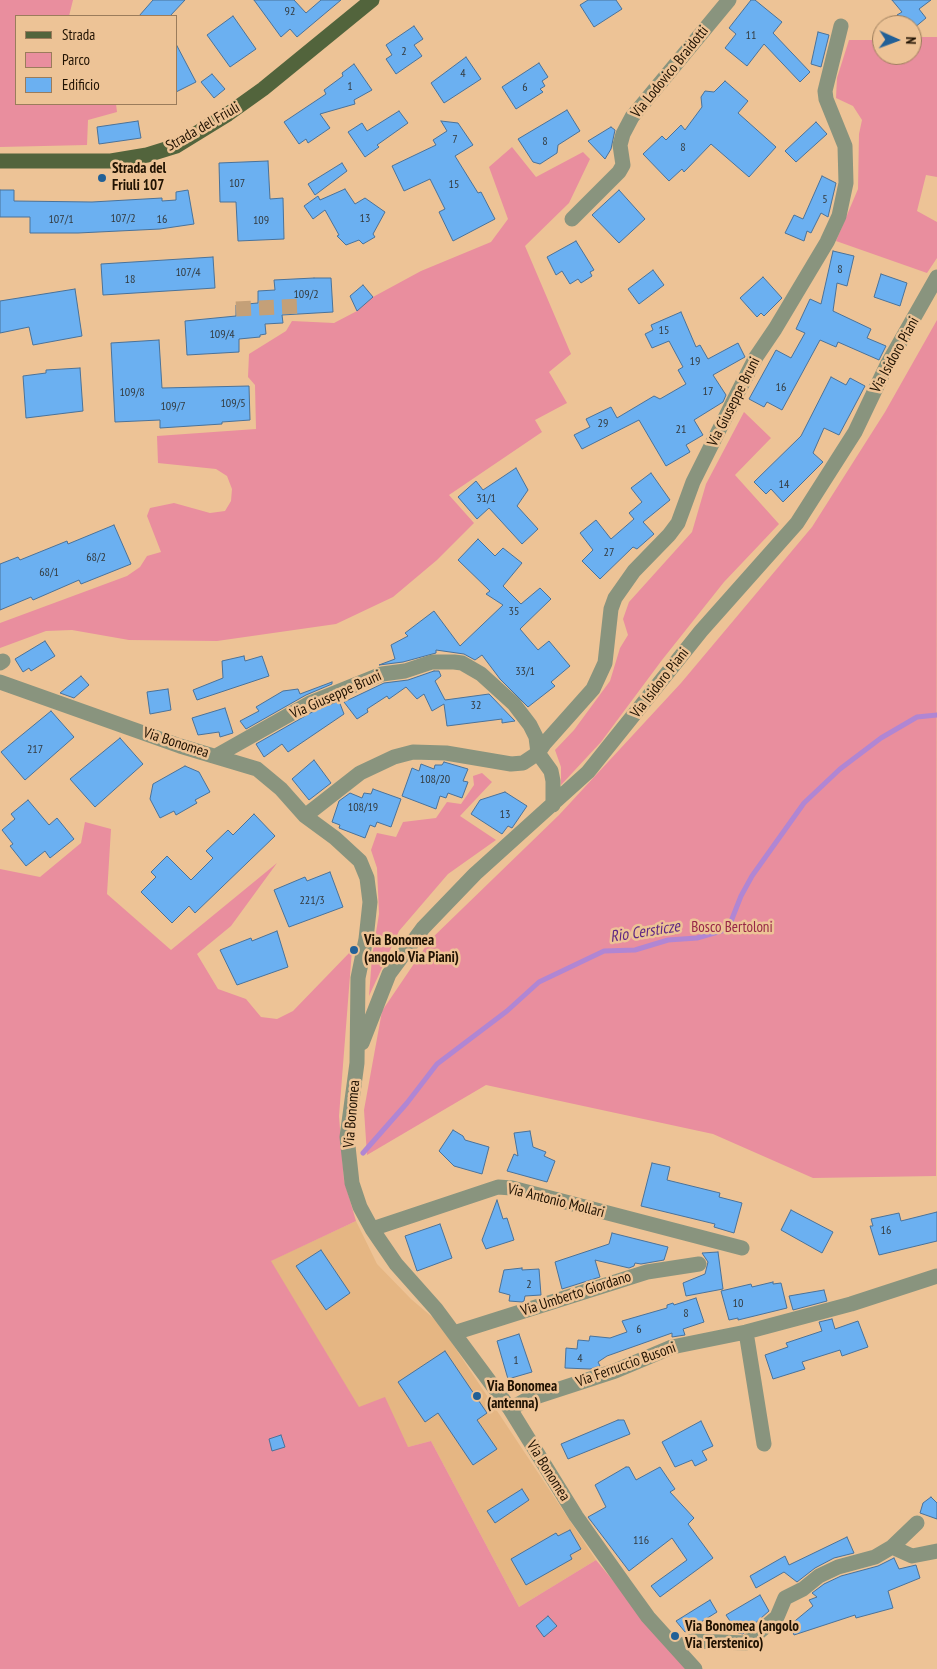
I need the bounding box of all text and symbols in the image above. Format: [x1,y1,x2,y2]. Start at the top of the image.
house number: 92 [285,5,295,19]
legend [15,15,178,105]
north arrow [872,15,922,65]
street label: Via Lodovico Braidotti [627,22,713,122]
text: Strada [62,25,95,44]
house number: 11 [746,29,756,43]
text: N [902,36,920,45]
house number: 2 [401,45,407,59]
text: Parco [62,50,90,69]
house number: 4 [460,67,466,81]
text: Edificio [62,75,100,94]
house number: 1 [347,80,353,94]
house number: 6 [522,81,528,95]
street label: Strada del Friuli [163,99,243,155]
house number: 7 [452,133,458,147]
house number: 8 [542,135,548,149]
house number: 8 [680,141,686,155]
place label: Strada del Friuli 107 [112,160,166,195]
marker: Strada del Friuli 107 [96,172,108,184]
house number: 107 [229,177,245,191]
house number: 15 [449,178,459,192]
house number: 5 [822,193,828,207]
house number: 107/2 [110,212,136,226]
house number: 13 [360,212,370,226]
house number: 107/1 [48,213,74,227]
house number: 16 [157,213,167,227]
house number: 109 [253,214,269,228]
house number: 8 [837,263,843,277]
house number: 107/4 [175,266,201,280]
house number: 18 [125,273,135,287]
house number: 109/2 [293,288,319,302]
street label: Via Isidoro Piani [867,314,923,396]
house number: 15 [659,324,669,338]
house number: 109/4 [209,328,235,342]
street label: Via Giuseppe Bruni [704,354,764,450]
house number: 19 [690,355,700,369]
house number: 16 [776,381,786,395]
house number: 17 [703,385,713,399]
house number: 109/8 [119,386,145,400]
house number: 109/5 [220,397,246,411]
house number: 109/7 [160,400,186,414]
house number: 29 [598,417,608,431]
house number: 21 [676,423,686,437]
house number: 14 [779,478,789,492]
house number: 31/1 [476,492,496,506]
house number: 27 [604,546,614,560]
house number: 68/2 [86,551,106,565]
house number: 68/1 [39,566,59,580]
house number: 35 [509,605,519,619]
street label: Via Isidoro Piani [627,644,693,722]
house number: 33/1 [515,665,535,679]
street label: Via Giuseppe Bruni [288,667,384,723]
house number: 32 [471,699,481,713]
street label: Via Bonomea [141,724,211,762]
house number: 217 [27,743,43,757]
house number: 108/20 [420,773,450,787]
house number: 108/19 [348,801,378,815]
house number: 13 [500,808,510,822]
house number: 221/3 [299,894,325,908]
water label: Rio Cersticze [609,917,681,947]
park label: Bosco Bertoloni [691,919,773,937]
place label: Via Bonomea (angolo Via Piani) [364,932,459,967]
marker: Via Bonomea (angolo Via Piani) [348,944,360,956]
street label: Via Bonomea [340,1079,364,1149]
street label: Via Antonio Mollari [506,1180,606,1222]
house number: 16 [881,1224,891,1238]
street label: Via Umberto Giordano [519,1268,633,1320]
house number: 2 [526,1278,532,1292]
house number: 10 [733,1297,743,1311]
house number: 8 [683,1307,689,1321]
house number: 6 [636,1323,642,1337]
street label: Via Ferruccio Busoni [574,1339,678,1391]
house number: 4 [577,1352,583,1366]
house number: 1 [513,1354,519,1368]
place label: Via Bonomea (antenna) [487,1378,557,1413]
marker: Via Bonomea (antenna) [471,1390,483,1402]
street label: Via Bonomea [522,1437,574,1505]
house number: 116 [633,1534,649,1548]
place label: Via Bonomea (angolo Via Terstenico) [685,1618,799,1653]
marker: Via Bonomea (angolo Via Terstenico) [669,1630,681,1642]

